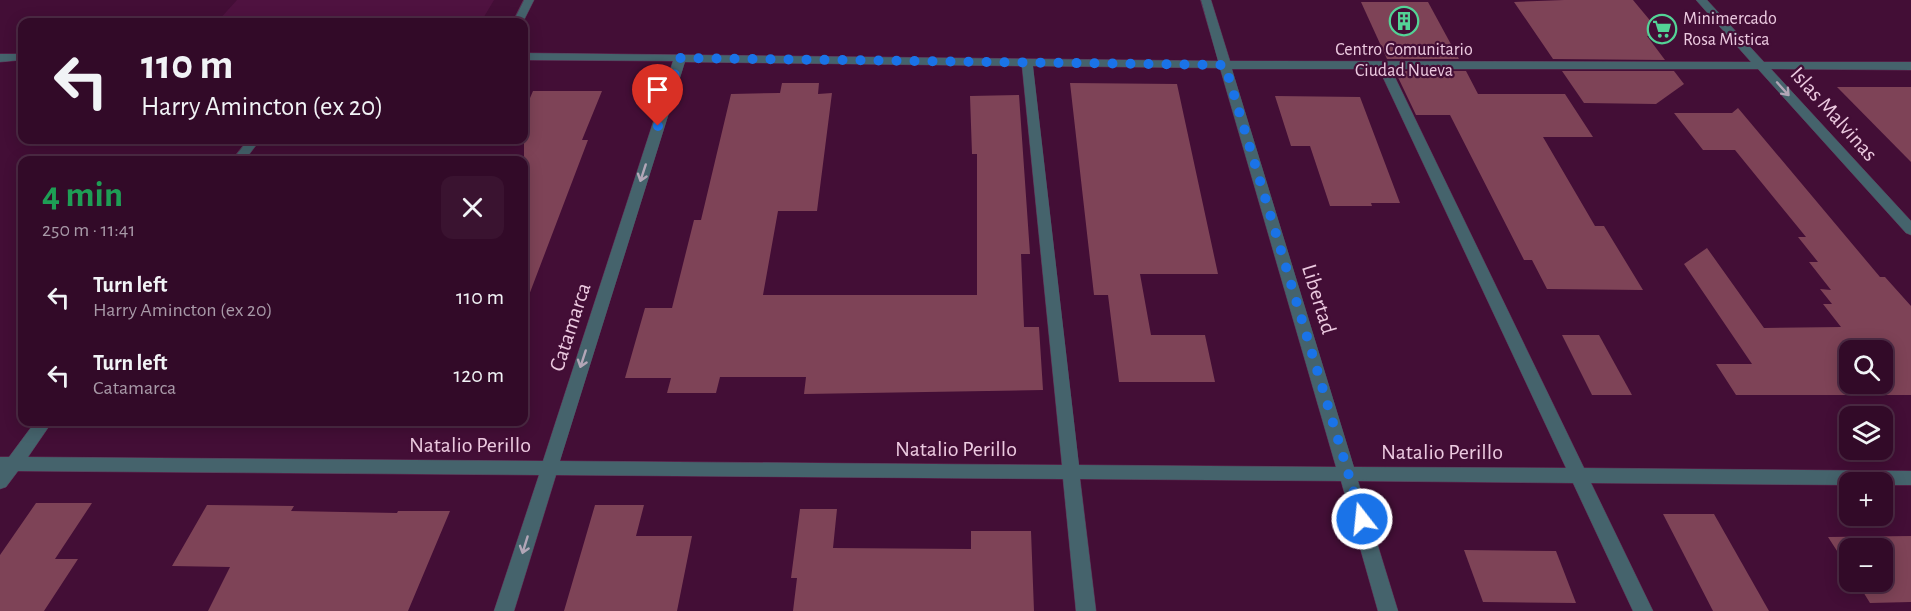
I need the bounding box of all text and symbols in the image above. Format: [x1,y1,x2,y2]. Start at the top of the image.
building icon: Centro Comunitario Ciudad Nueva [1388,5,1420,37]
place label: Minimercado Rosa Mistica [1683,10,1777,49]
supermarket icon: Minimercado Rosa Mistica [1646,13,1678,45]
place label: Centro Comunitario Ciudad Nueva [1335,41,1473,80]
icon: left [42,42,120,120]
text: 110 m [141,44,233,86]
street label: Islas Malvinas [1786,63,1882,165]
pin [632,64,683,126]
icon: arrive [641,73,674,106]
one-way arrow [1776,82,1790,97]
text: Harry Amincton (ex 20) [141,93,384,120]
one-way arrow [637,163,648,182]
button: close [441,176,504,239]
text: 4 min [42,177,123,213]
text: 250 m · 11:41 [42,220,135,240]
street label: Libertad [1298,262,1340,336]
text: Turn left [93,274,167,296]
street label: Catamarca [545,280,595,374]
icon: left [42,281,75,314]
text: 110 m [456,286,504,308]
text: Harry Amincton (ex 20) [93,300,273,320]
map controls [1839,340,1893,592]
button: search [1839,340,1893,394]
one-way arrow [577,349,588,368]
text: Turn left [93,352,167,374]
icon: left [42,359,75,392]
text: 120 m [454,364,504,386]
text: Catamarca [93,378,176,398]
button: layers [1839,406,1893,460]
street label: Natalio Perillo [409,434,531,456]
street label: Natalio Perillo [895,438,1017,460]
street label: Natalio Perillo [1381,441,1503,463]
button: + [1839,472,1893,526]
position arrow [1330,487,1394,551]
one-way arrow [519,535,530,554]
button: − [1839,538,1893,592]

